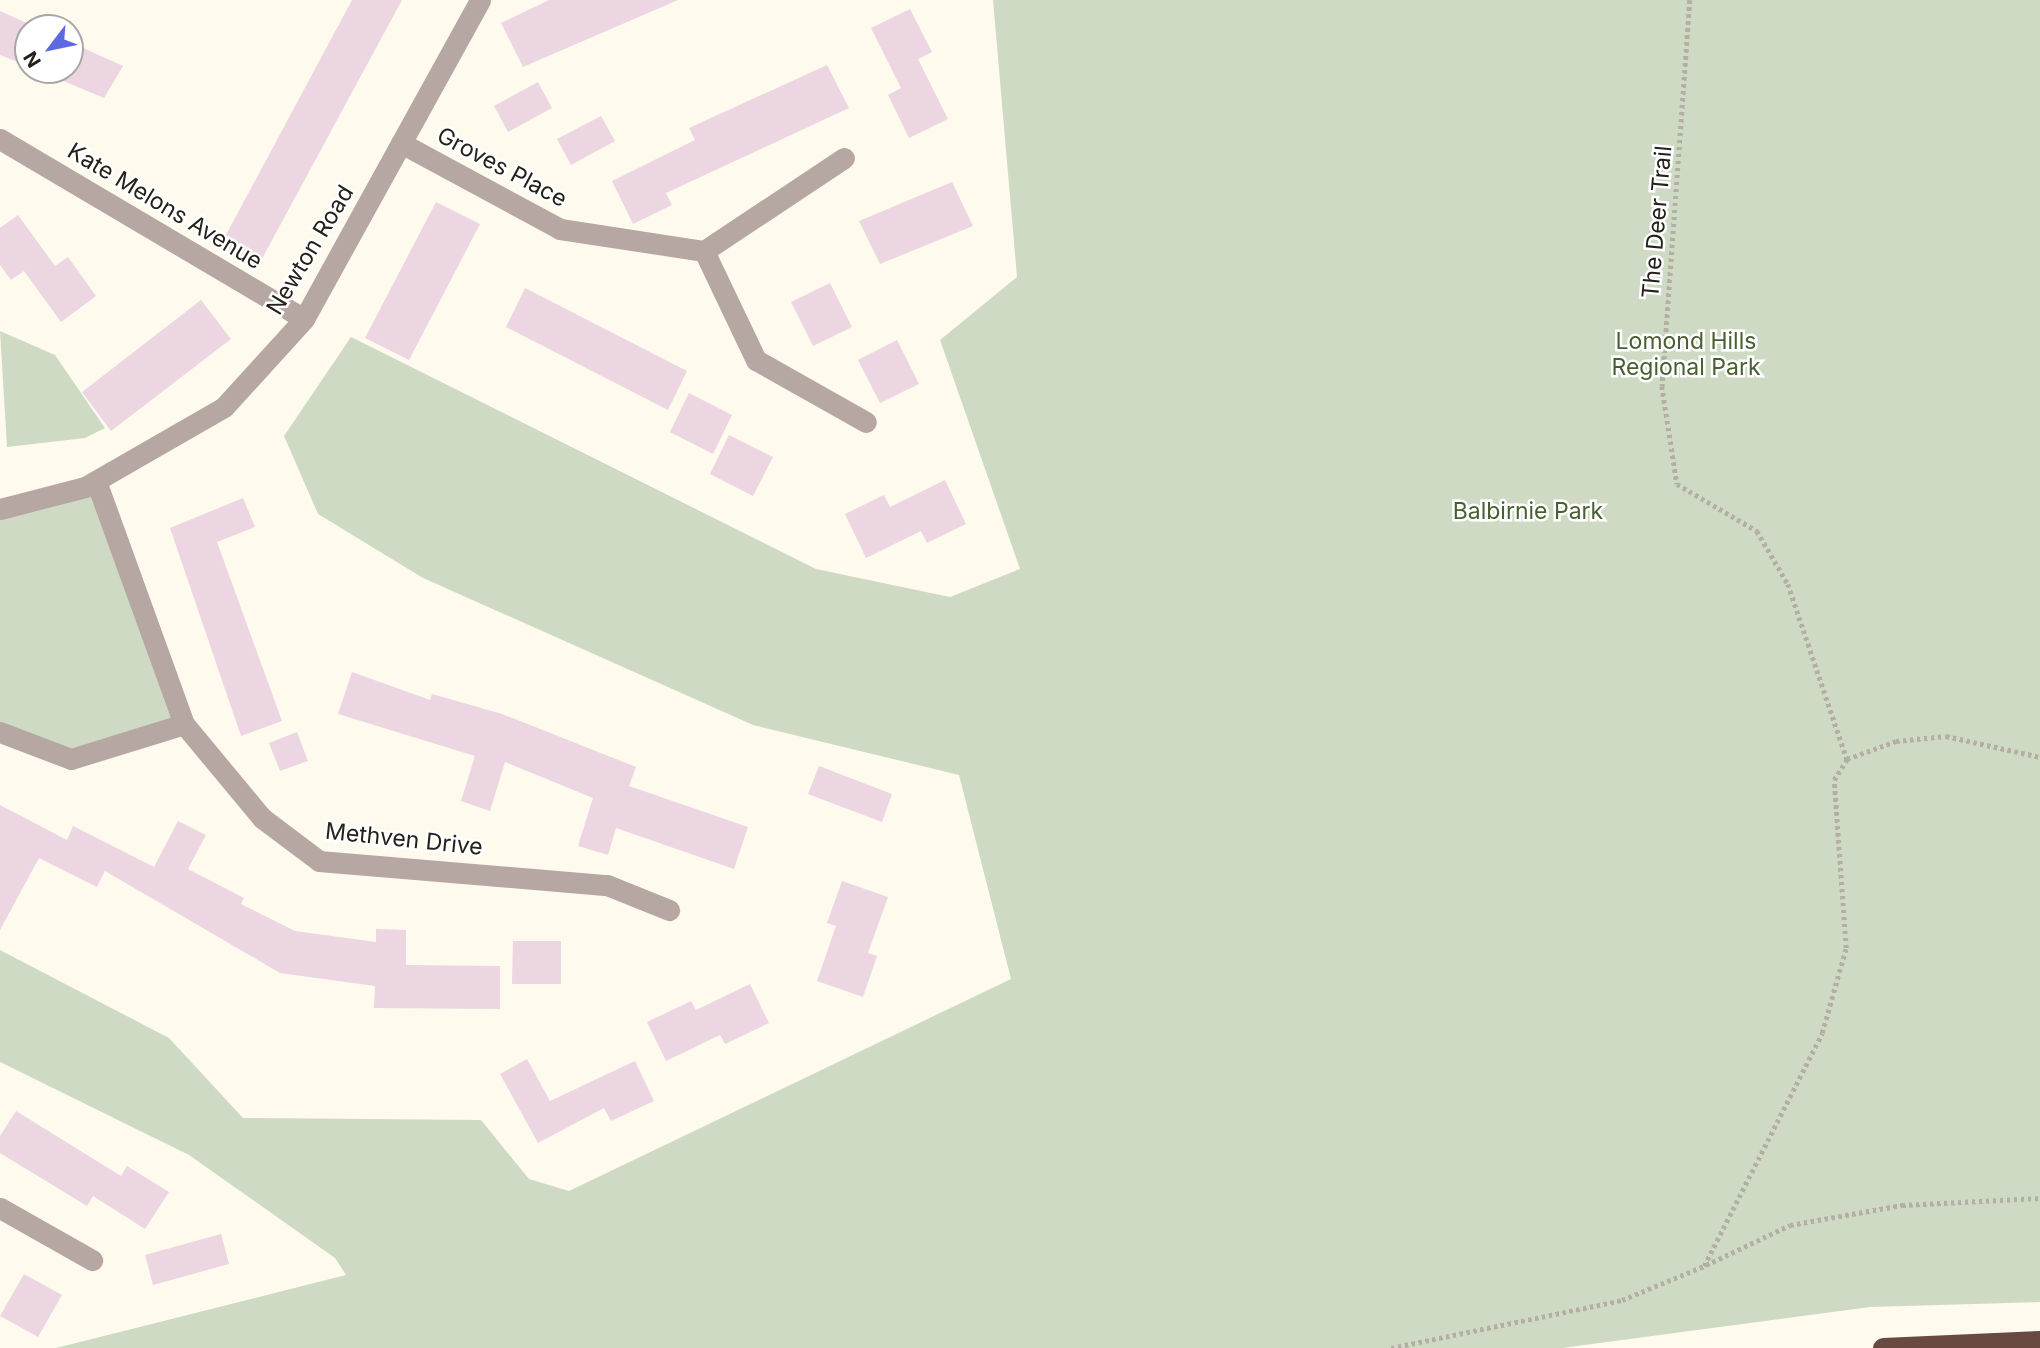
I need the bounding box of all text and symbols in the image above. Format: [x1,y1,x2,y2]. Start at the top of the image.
north arrow [14,14,84,84]
text: N [19,47,46,72]
street label: Groves Place [432,121,572,213]
street label: Kate Melons Avenue [63,137,267,275]
street label: The Deer Trail [1637,145,1677,299]
street label: Newton Road [261,180,359,320]
park label: Lomond Hills Regional Park [1611,327,1761,381]
park label: Balbirnie Park [1453,497,1603,525]
street label: Methven Drive [324,817,484,861]

